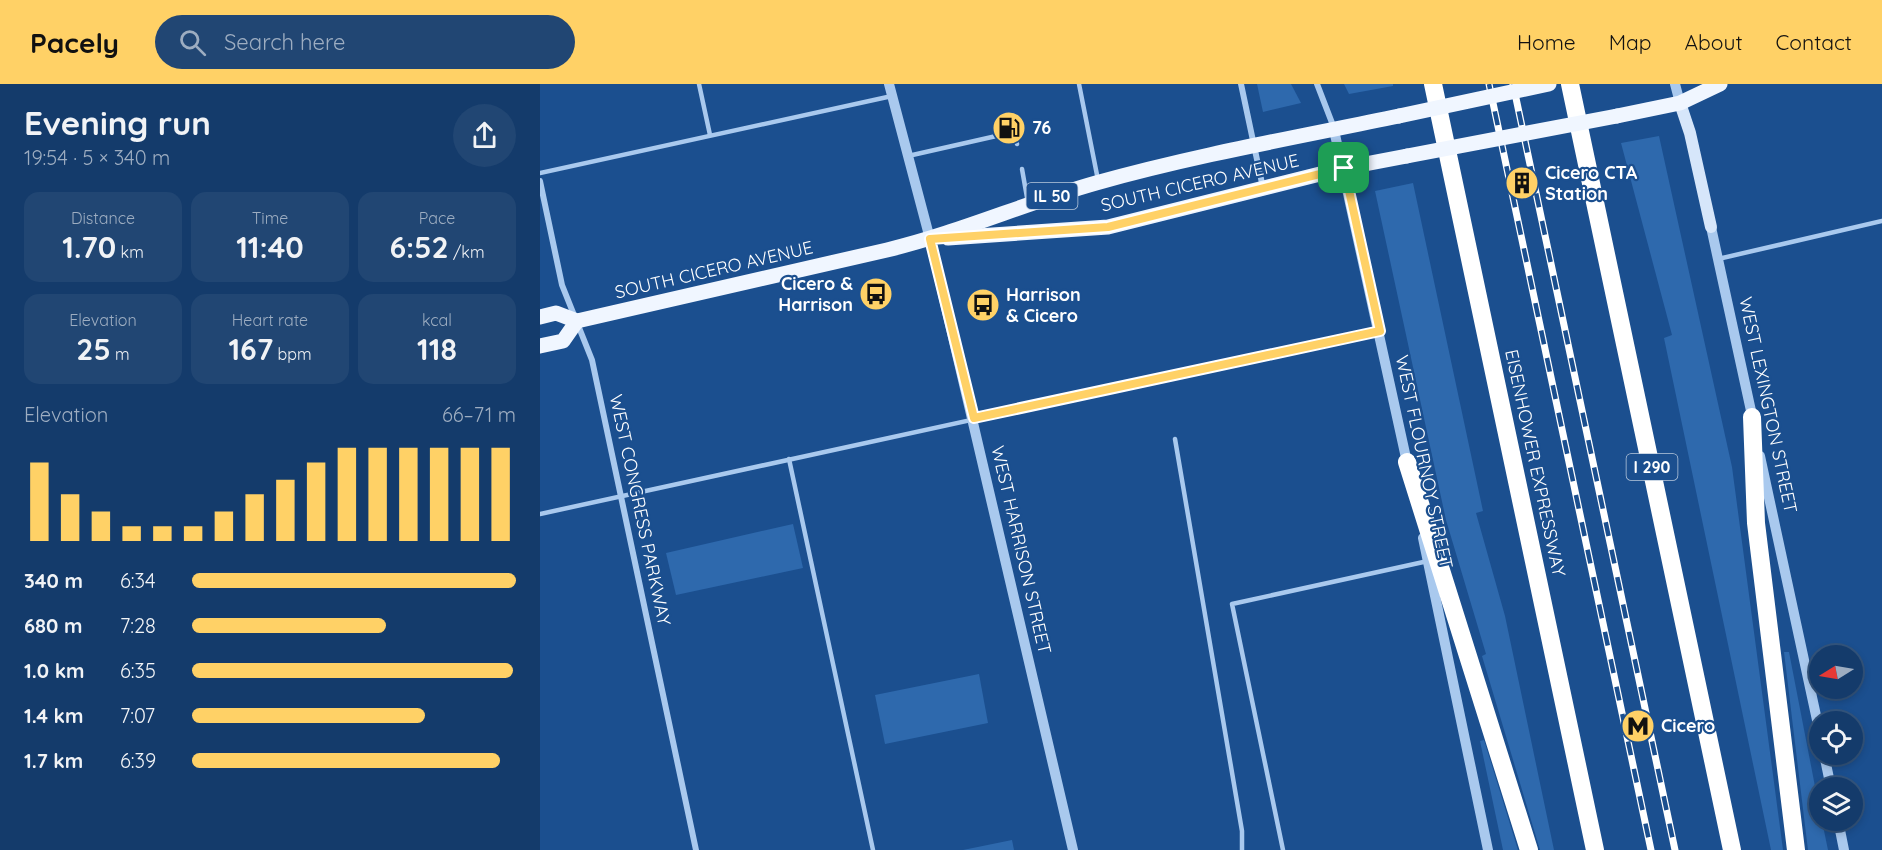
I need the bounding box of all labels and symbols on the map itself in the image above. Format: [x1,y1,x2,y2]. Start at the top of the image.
fuel station icon: 76 [991,110,1027,146]
place label: 76 [1032,116,1051,139]
pin [1318,142,1369,193]
street label: SOUTH CICERO AVENUE [1099,149,1301,217]
place label: Cicero CTA Station [1545,161,1638,205]
building icon: Cicero CTA Station [1504,165,1540,201]
road number: IL 50 [1026,183,1078,209]
street label: SOUTH CICERO AVENUE [613,236,815,304]
place label: Cicero & Harrison [778,272,853,316]
bus stop icon: Cicero & Harrison [858,276,894,312]
place label: Harrison & Cicero [1006,283,1081,327]
bus stop icon: Harrison & Cicero [965,287,1001,323]
street label: WEST LEXINGTON STREET [1734,295,1803,515]
street label: EISENHOWER EXPRESSWAY [1500,347,1571,579]
street label: WEST FLOURNOY STREET [1391,353,1458,571]
street label: WEST CONGRESS PARKWAY [605,392,676,628]
street label: WEST HARRISON STREET [986,444,1057,656]
road number: I 290 [1626,454,1678,480]
north arrow [1809,645,1863,699]
metro station icon: Cicero [1620,708,1656,744]
place label: Cicero [1661,714,1715,737]

